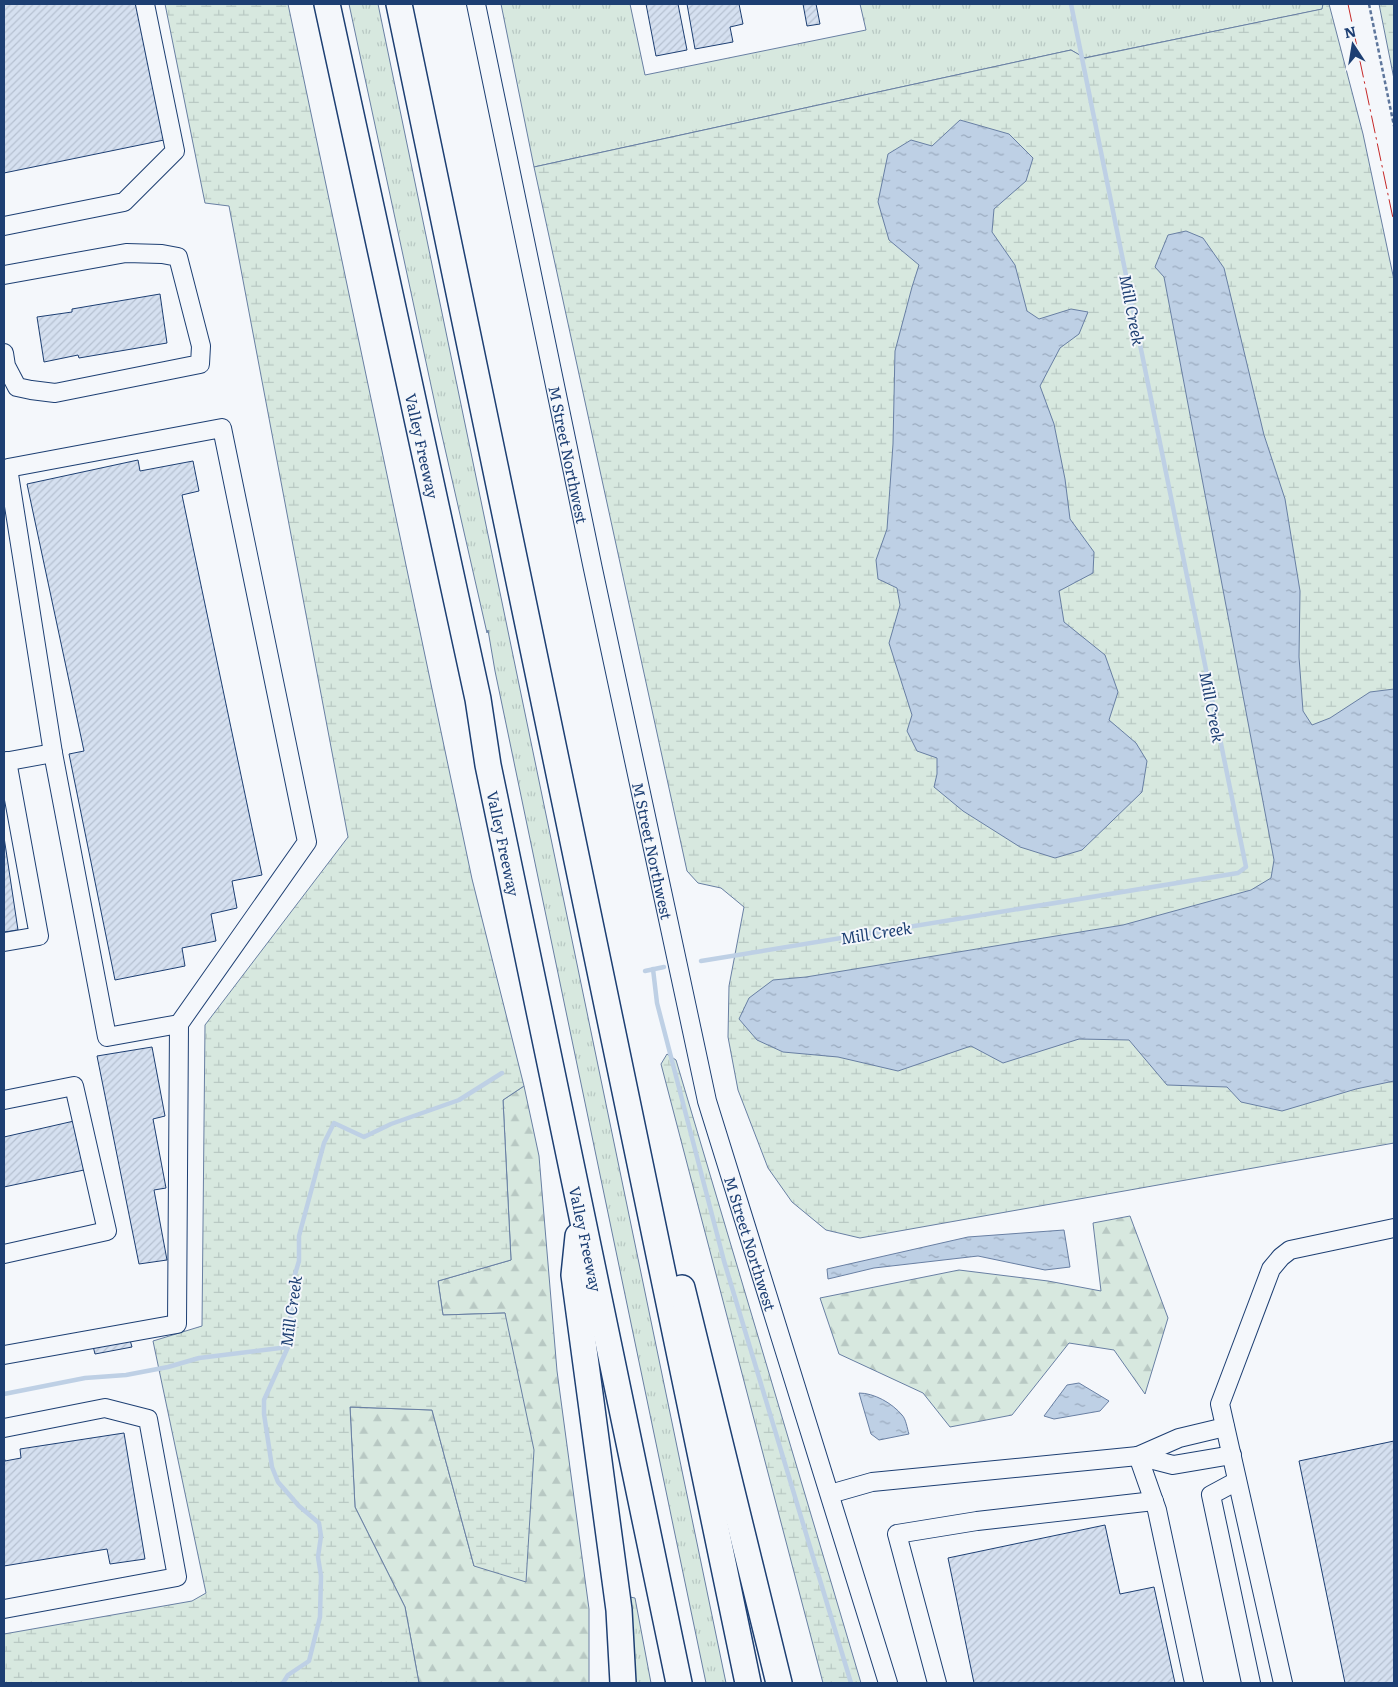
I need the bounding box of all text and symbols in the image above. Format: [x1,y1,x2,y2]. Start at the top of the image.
north arrow [1328,20,1378,70]
text: N [1342,20,1358,42]
water label: Mill Creek [1114,272,1152,348]
street label: M Street Northwest [544,384,595,525]
street label: Valley Freeway [400,391,446,501]
water label: Mill Creek [1194,669,1232,745]
street label: M Street Northwest [627,780,679,921]
street label: Valley Freeway [482,788,527,899]
water label: Mill Creek [839,915,914,949]
street label: M Street Northwest [719,1173,783,1313]
street label: Valley Freeway [564,1184,609,1294]
water label: Mill Creek [273,1274,307,1348]

